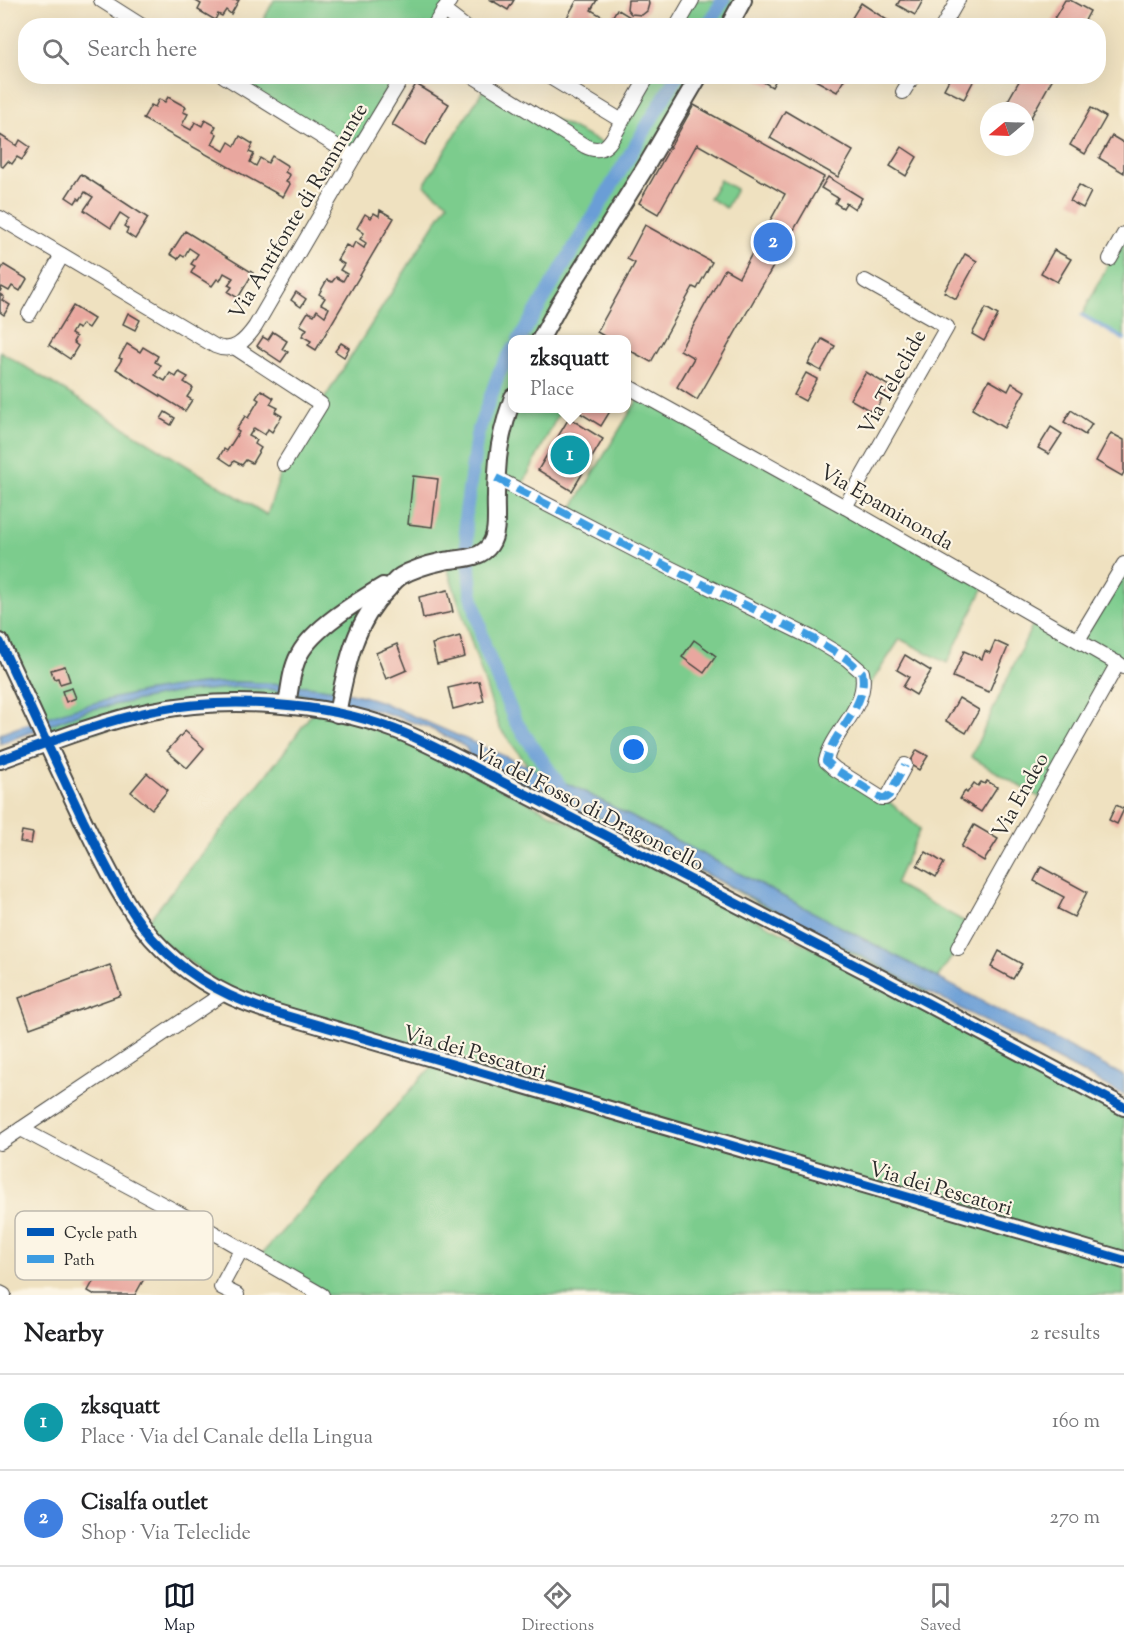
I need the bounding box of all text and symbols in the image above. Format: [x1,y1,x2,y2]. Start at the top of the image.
search box [18,18,1106,84]
icon: search [39,35,72,68]
text: Search here [87,35,197,67]
street label: Via Antifonte di Ramnunte [223,98,376,326]
north arrow [980,102,1034,156]
pin: 2 [754,220,792,264]
street label: Via Teleclide [852,325,935,441]
popup [508,335,631,413]
text: zksquatt [530,344,609,376]
text: Place [530,376,574,405]
pin: 1 [550,432,590,478]
street label: Via Epaminonda [813,458,959,560]
your location [619,735,648,764]
street label: Via del Fosso di Dragoncello [468,738,708,880]
street label: Via Endeo [986,748,1058,844]
street label: Via dei Pescatori [399,1019,550,1089]
street label: Via dei Pescatori [865,1155,1016,1225]
legend [15,1211,213,1280]
text: Cycle path [64,1223,138,1246]
text: Path [64,1250,95,1273]
text: Nearby [24,1316,104,1353]
text: 2 results [1030,1320,1100,1349]
text: zksquatt [81,1392,160,1424]
text: 1 [40,1408,47,1437]
text: 160 m [1052,1408,1100,1437]
text: Place · Via del Canale della Lingua [81,1424,373,1453]
text: Cisalfa outlet [81,1488,208,1520]
text: 2 [39,1504,48,1533]
text: 270 m [1050,1504,1100,1533]
text: Shop · Via Teleclide [81,1520,251,1549]
tab: Map [163,1579,196,1638]
tab: Directions [522,1579,594,1638]
tab: Saved [920,1579,961,1638]

